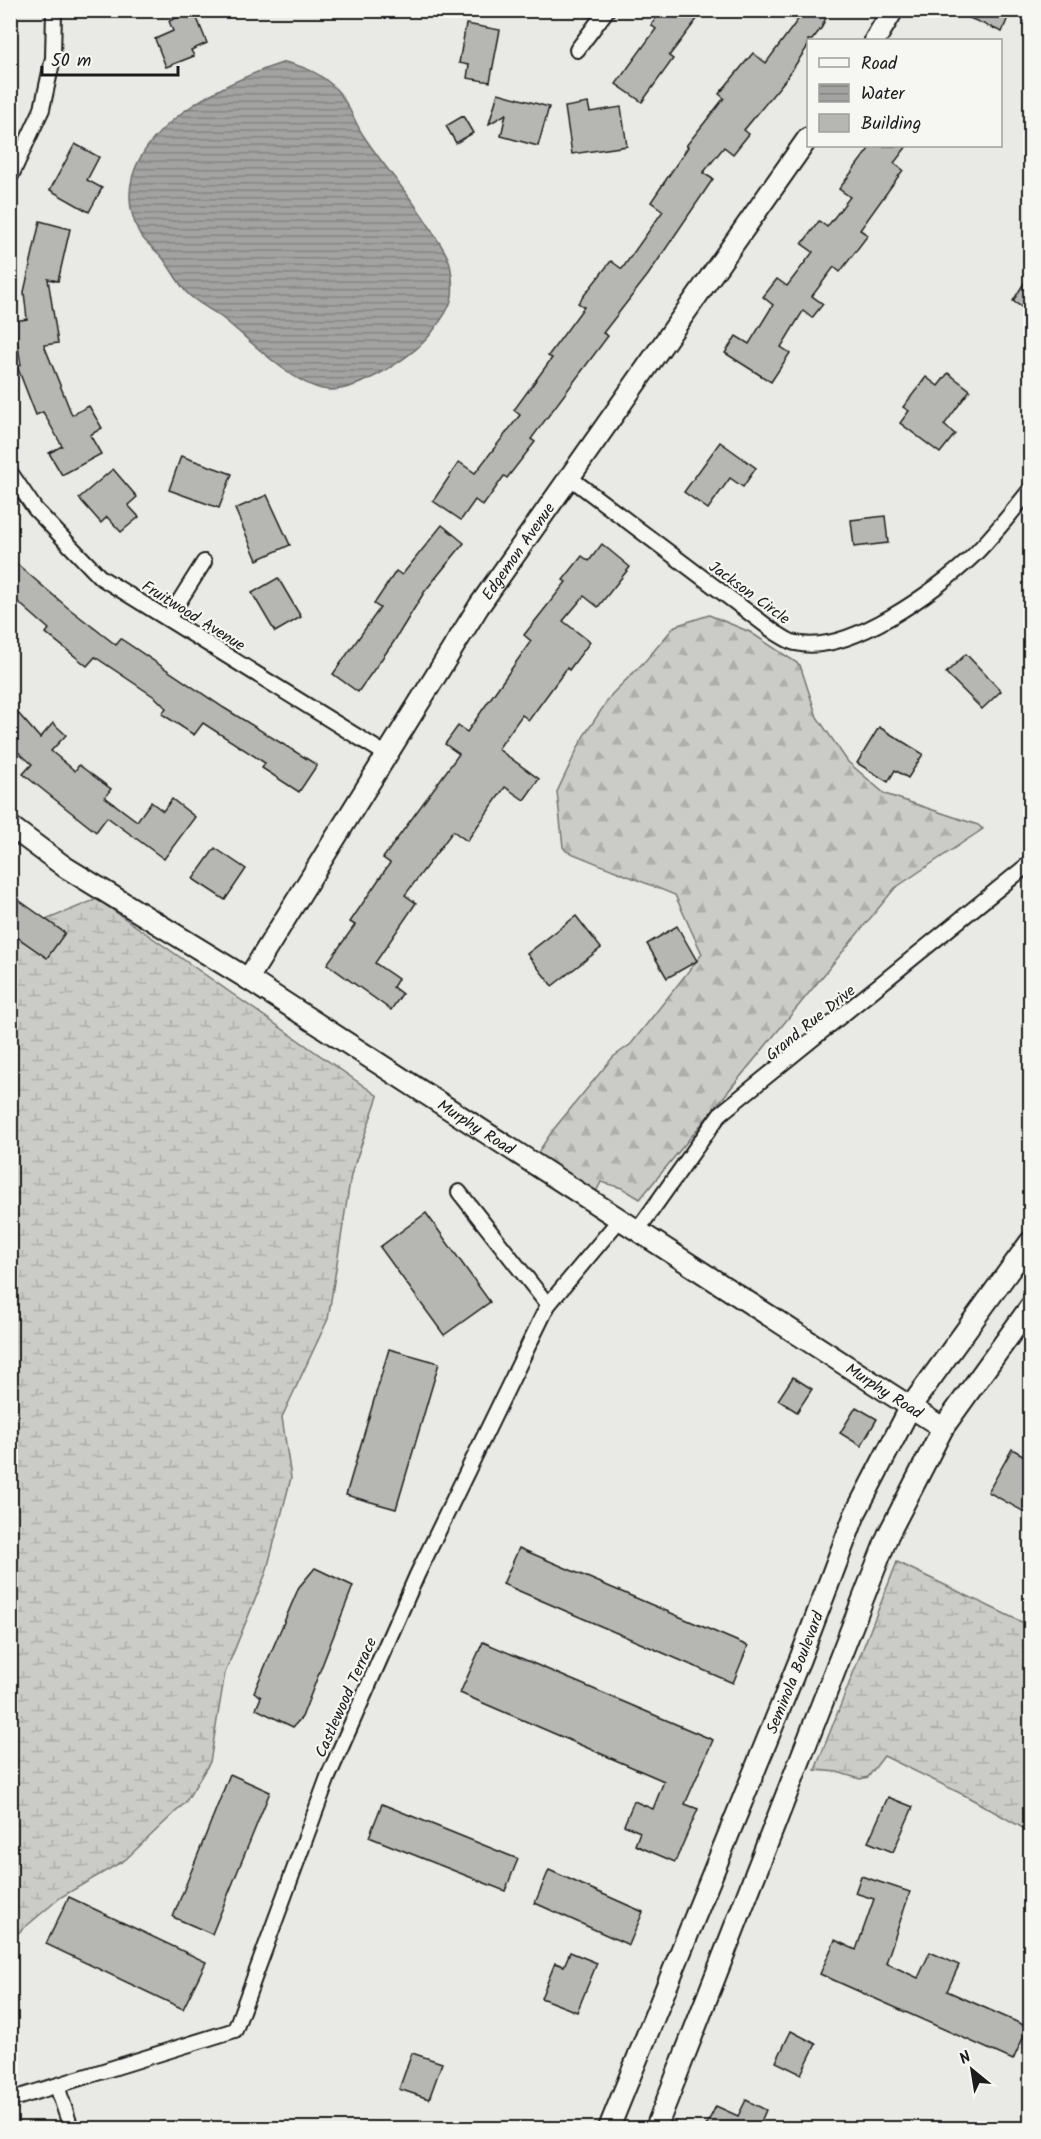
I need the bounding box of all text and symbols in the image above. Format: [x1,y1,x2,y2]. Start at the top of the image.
scale bar [42,39,178,77]
legend [807,39,1002,147]
text: 50 m [51,47,91,76]
text: Road [861,50,898,79]
text: Water [861,80,906,109]
text: Building [861,110,921,139]
street label: Edgemon Avenue [476,498,562,606]
street label: Jackson Circle [703,555,795,631]
street label: Fruitwood Avenue [136,574,250,658]
street label: Grand Rue Drive [761,979,861,1067]
street label: Murphy Road [432,1093,520,1163]
street label: Murphy Road [840,1357,928,1426]
street label: Seminola Boulevard [760,1607,831,1738]
street label: Castlewood Terrace [309,1634,384,1762]
north arrow [942,2040,1002,2100]
text: N [955,2045,976,2072]

